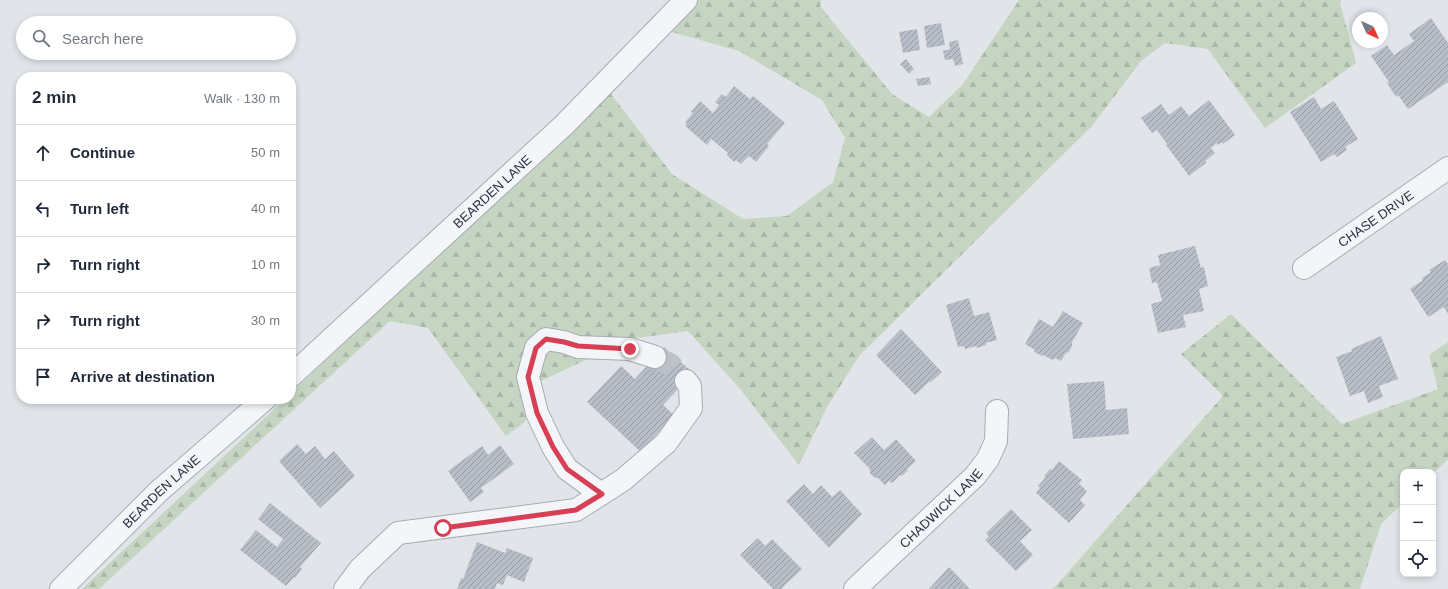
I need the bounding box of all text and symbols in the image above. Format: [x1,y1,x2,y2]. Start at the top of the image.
north arrow [1352,12,1388,48]
search box [16,16,296,60]
icon: search [30,27,52,49]
text: Search here [62,30,144,47]
text: 2 min [32,88,76,107]
text: Walk · 130 m [204,91,280,106]
icon: ahead [32,142,54,164]
text: Continue [70,144,135,161]
text: 50 m [251,145,280,160]
street label: BEARDEN LANE [450,151,534,231]
street label: CHASE DRIVE [1335,187,1416,250]
icon: left [32,198,54,220]
text: Turn left [70,200,129,217]
text: 40 m [251,201,280,216]
icon: right [32,254,54,276]
text: Turn right [70,256,140,273]
text: 10 m [251,257,280,272]
icon: right [32,310,54,332]
text: Turn right [70,312,140,329]
text: 30 m [251,313,280,328]
route end [621,340,639,358]
icon: arrive [32,366,54,388]
text: Arrive at destination [70,368,215,385]
street label: BEARDEN LANE [119,451,203,531]
street label: CHADWICK LANE [896,465,986,551]
map controls [1400,469,1436,577]
button: + [1400,469,1436,505]
button: − [1400,505,1436,541]
route start [434,519,452,537]
button: locate [1400,541,1436,577]

